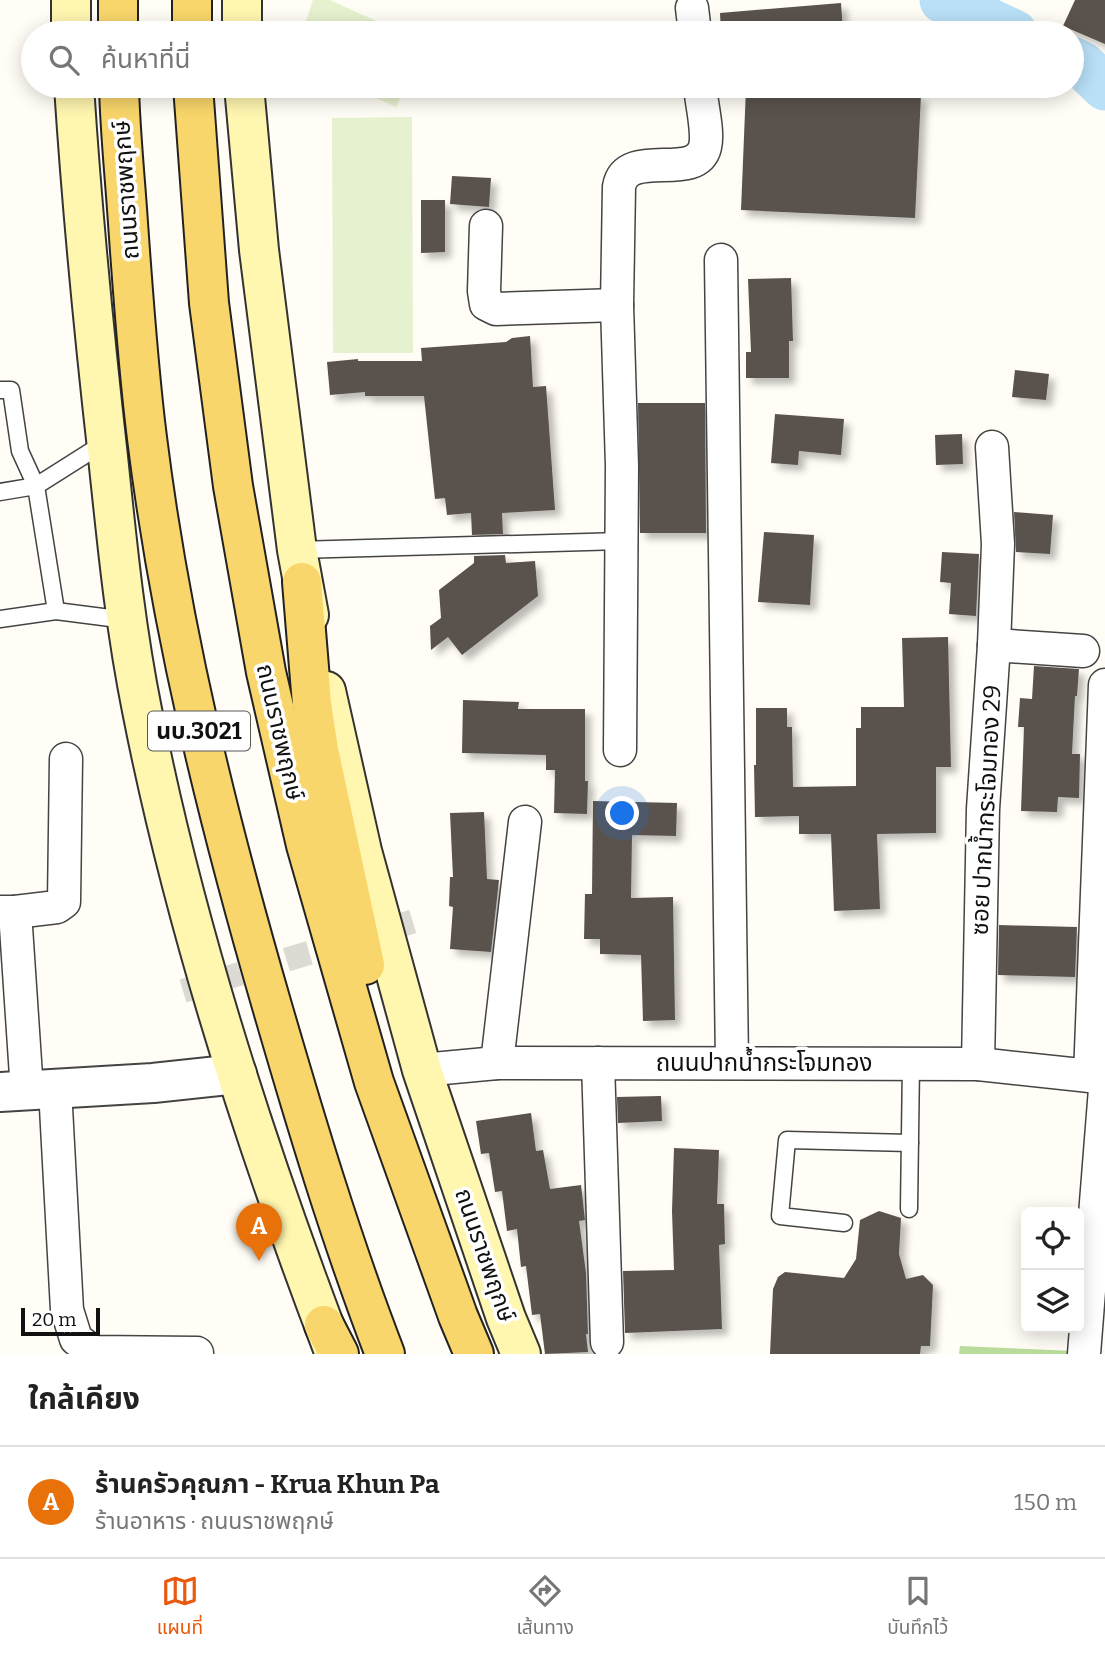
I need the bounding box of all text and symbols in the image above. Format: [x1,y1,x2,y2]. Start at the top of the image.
search box [21,21,1084,98]
icon: search [45,41,83,79]
text: ค้นหาที่นี่ [101,44,191,75]
street label: ถนนราชพฤกษ์ [107,119,145,261]
street label: ถนนราชพฤกษ์ [251,661,309,803]
street label: ซอย ปากน้ำกระโจมทอง 29 [962,684,1007,936]
road number: นบ.3021 [148,712,250,750]
your location [605,796,639,830]
street label: ถนนปากน้ำกระโจมทอง [656,1046,872,1077]
street label: ถนนราชพฤกษ์ [449,1185,521,1325]
pin: A [236,1203,282,1261]
map controls [1021,1207,1084,1333]
button: locate [1021,1207,1084,1270]
button: layers [1021,1270,1084,1333]
scale bar [21,1305,100,1337]
text: 20 m [32,1308,76,1331]
text: ใกล้เคียง [28,1381,140,1417]
text: ร้านครัวคุณภา - Krua Khun Pa [95,1469,439,1500]
text: A [43,1488,59,1516]
text: 150 m [1014,1488,1077,1516]
text: ร้านอาหาร · ถนนราชพฤกษ์ [95,1507,334,1535]
tab: แผนที่ [157,1572,203,1643]
tab: เส้นทาง [516,1572,574,1643]
tab: บันทึกไว้ [887,1572,948,1643]

